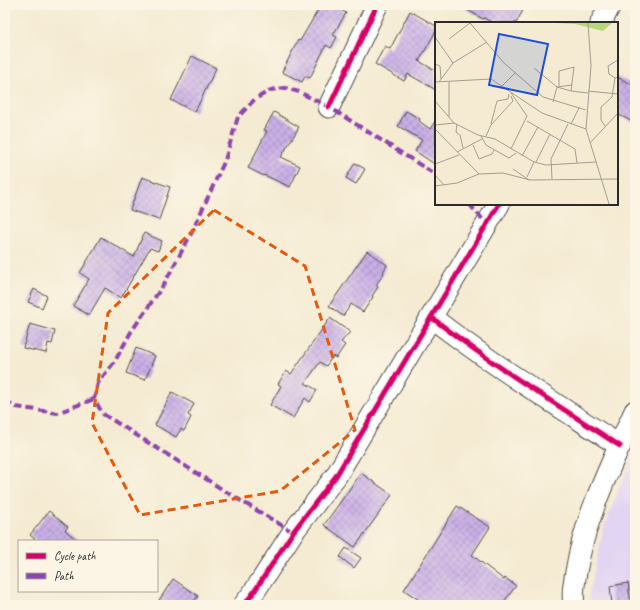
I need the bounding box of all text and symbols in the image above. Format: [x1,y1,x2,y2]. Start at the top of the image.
inset map [435,22,618,205]
legend [18,540,158,592]
text: Cycle path [54,548,96,564]
text: Path [54,568,74,584]

